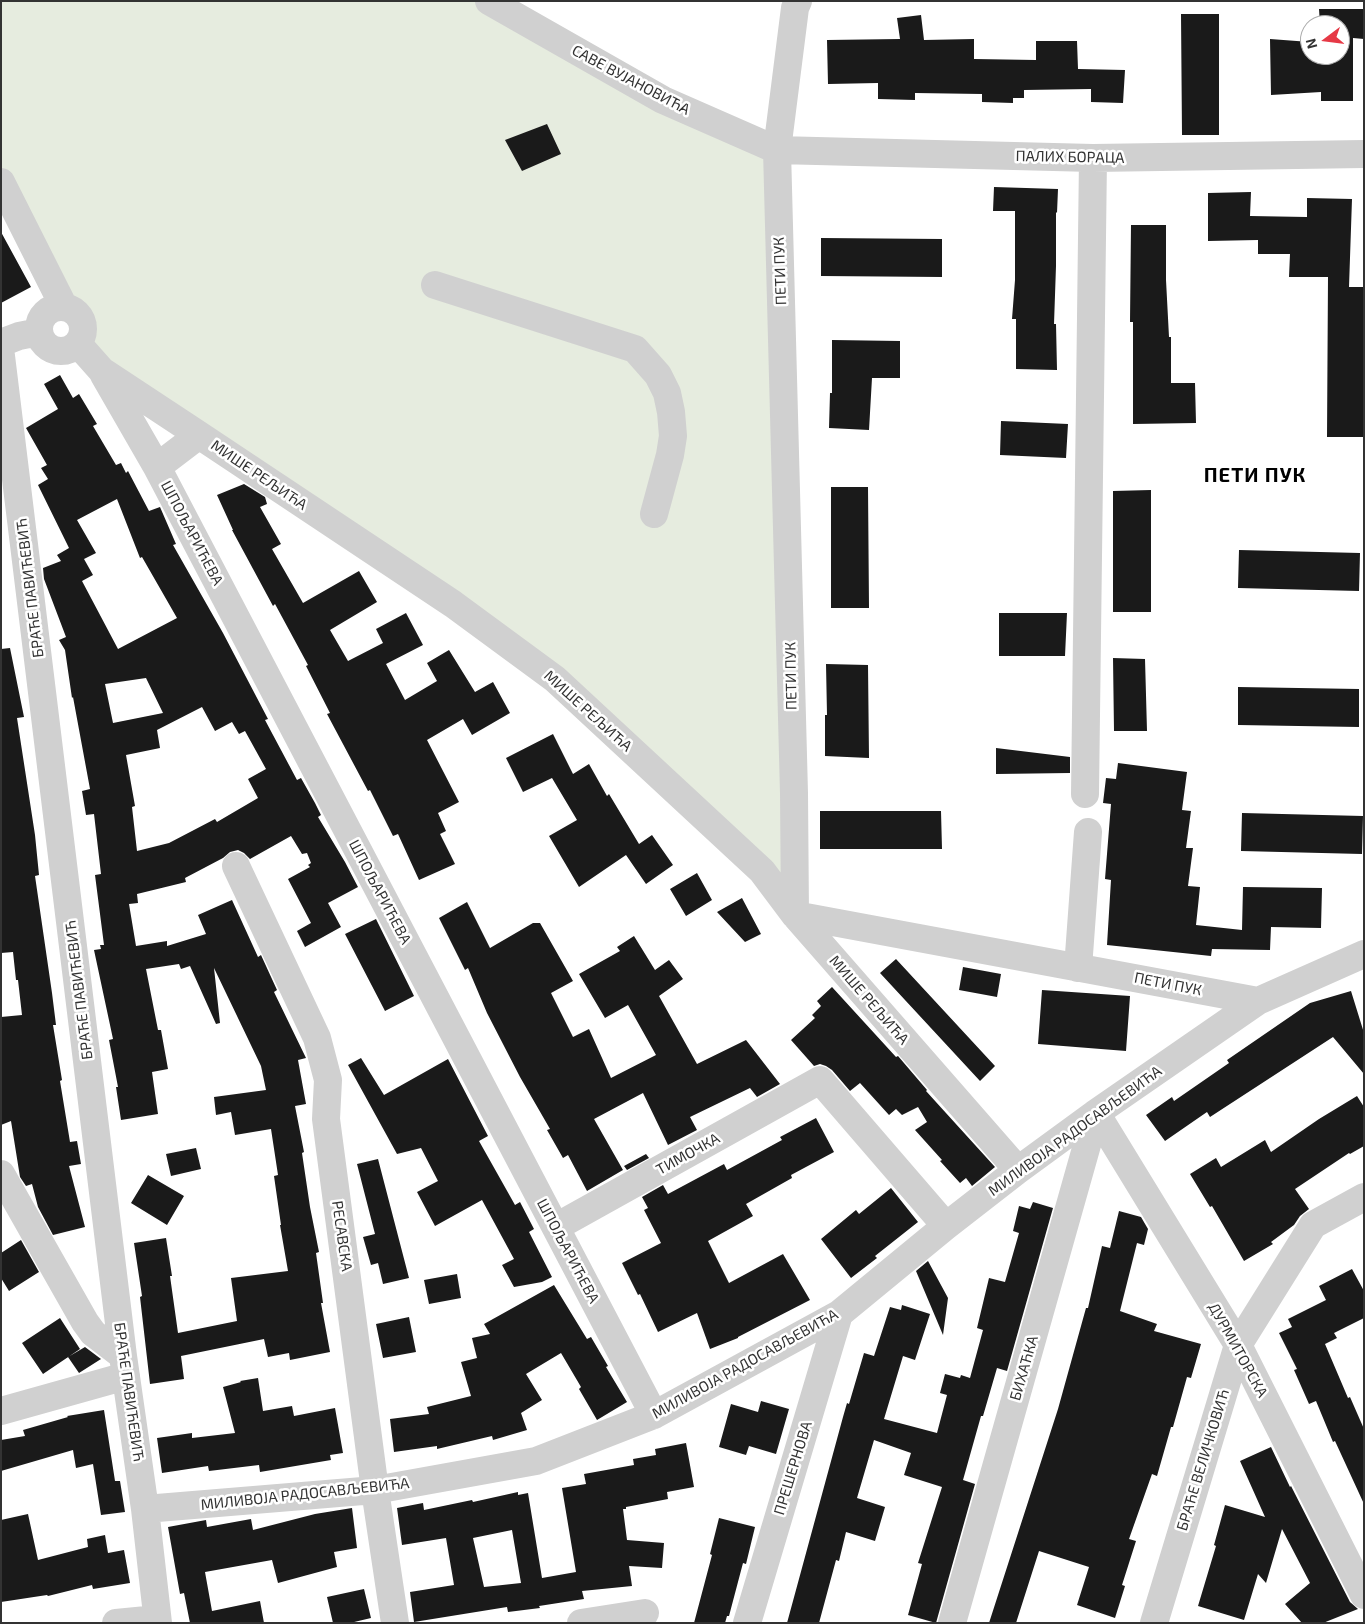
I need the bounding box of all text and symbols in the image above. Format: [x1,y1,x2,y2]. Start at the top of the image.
north arrow [1300,15,1350,65]
text: N [1301,37,1321,51]
street label: САВЕ ВУЈАНОВИЋА [569,41,693,119]
street label: ПАЛИХ БОРАЦА [1015,147,1125,167]
street label: ПЕТИ ПУК [770,237,790,305]
street label: МИШЕ РЕЉИЋА [207,436,311,514]
district label: ПЕТИ ПУК [1203,463,1307,487]
street label: ШПОЉАРИЋЕВА [157,478,227,588]
street label: БРАЋЕ ПАВИЋЕВИЋ [13,517,47,659]
street label: ПЕТИ ПУК [781,642,801,710]
street label: МИШЕ РЕЉИЋА [540,667,636,755]
street label: ШПОЉАРИЋЕВА [345,837,415,947]
street label: БРАЋЕ ПАВИЋЕВИЋ [62,919,96,1061]
street label: МИШЕ РЕЉИЋА [825,952,913,1048]
street label: ПЕТИ ПУК [1133,969,1203,999]
street label: МИЛИВОЈА РАДОСАВЉЕВИЋА [985,1062,1165,1200]
street label: ТИМОЧКА [653,1129,723,1179]
street label: ШПОЉАРИЋЕВА [533,1196,603,1306]
street label: РЕСАВСКА [328,1199,356,1273]
street label: ДУРМИТОРСКА [1205,1300,1271,1400]
street label: МИЛИВОЈА РАДОСАВЉЕВИЋА [649,1305,841,1423]
street label: БРАЋЕ ПАВИЋЕВИЋ [110,1321,148,1463]
street label: БИХАЋКА [1006,1333,1042,1403]
street label: БРАЋЕ ВЕЛИЧКОВИЋ [1173,1387,1233,1533]
street label: ПРЕШЕРНОВА [770,1419,816,1517]
street label: МИЛИВОЈА РАДОСАВЉЕВИЋА [200,1474,410,1514]

